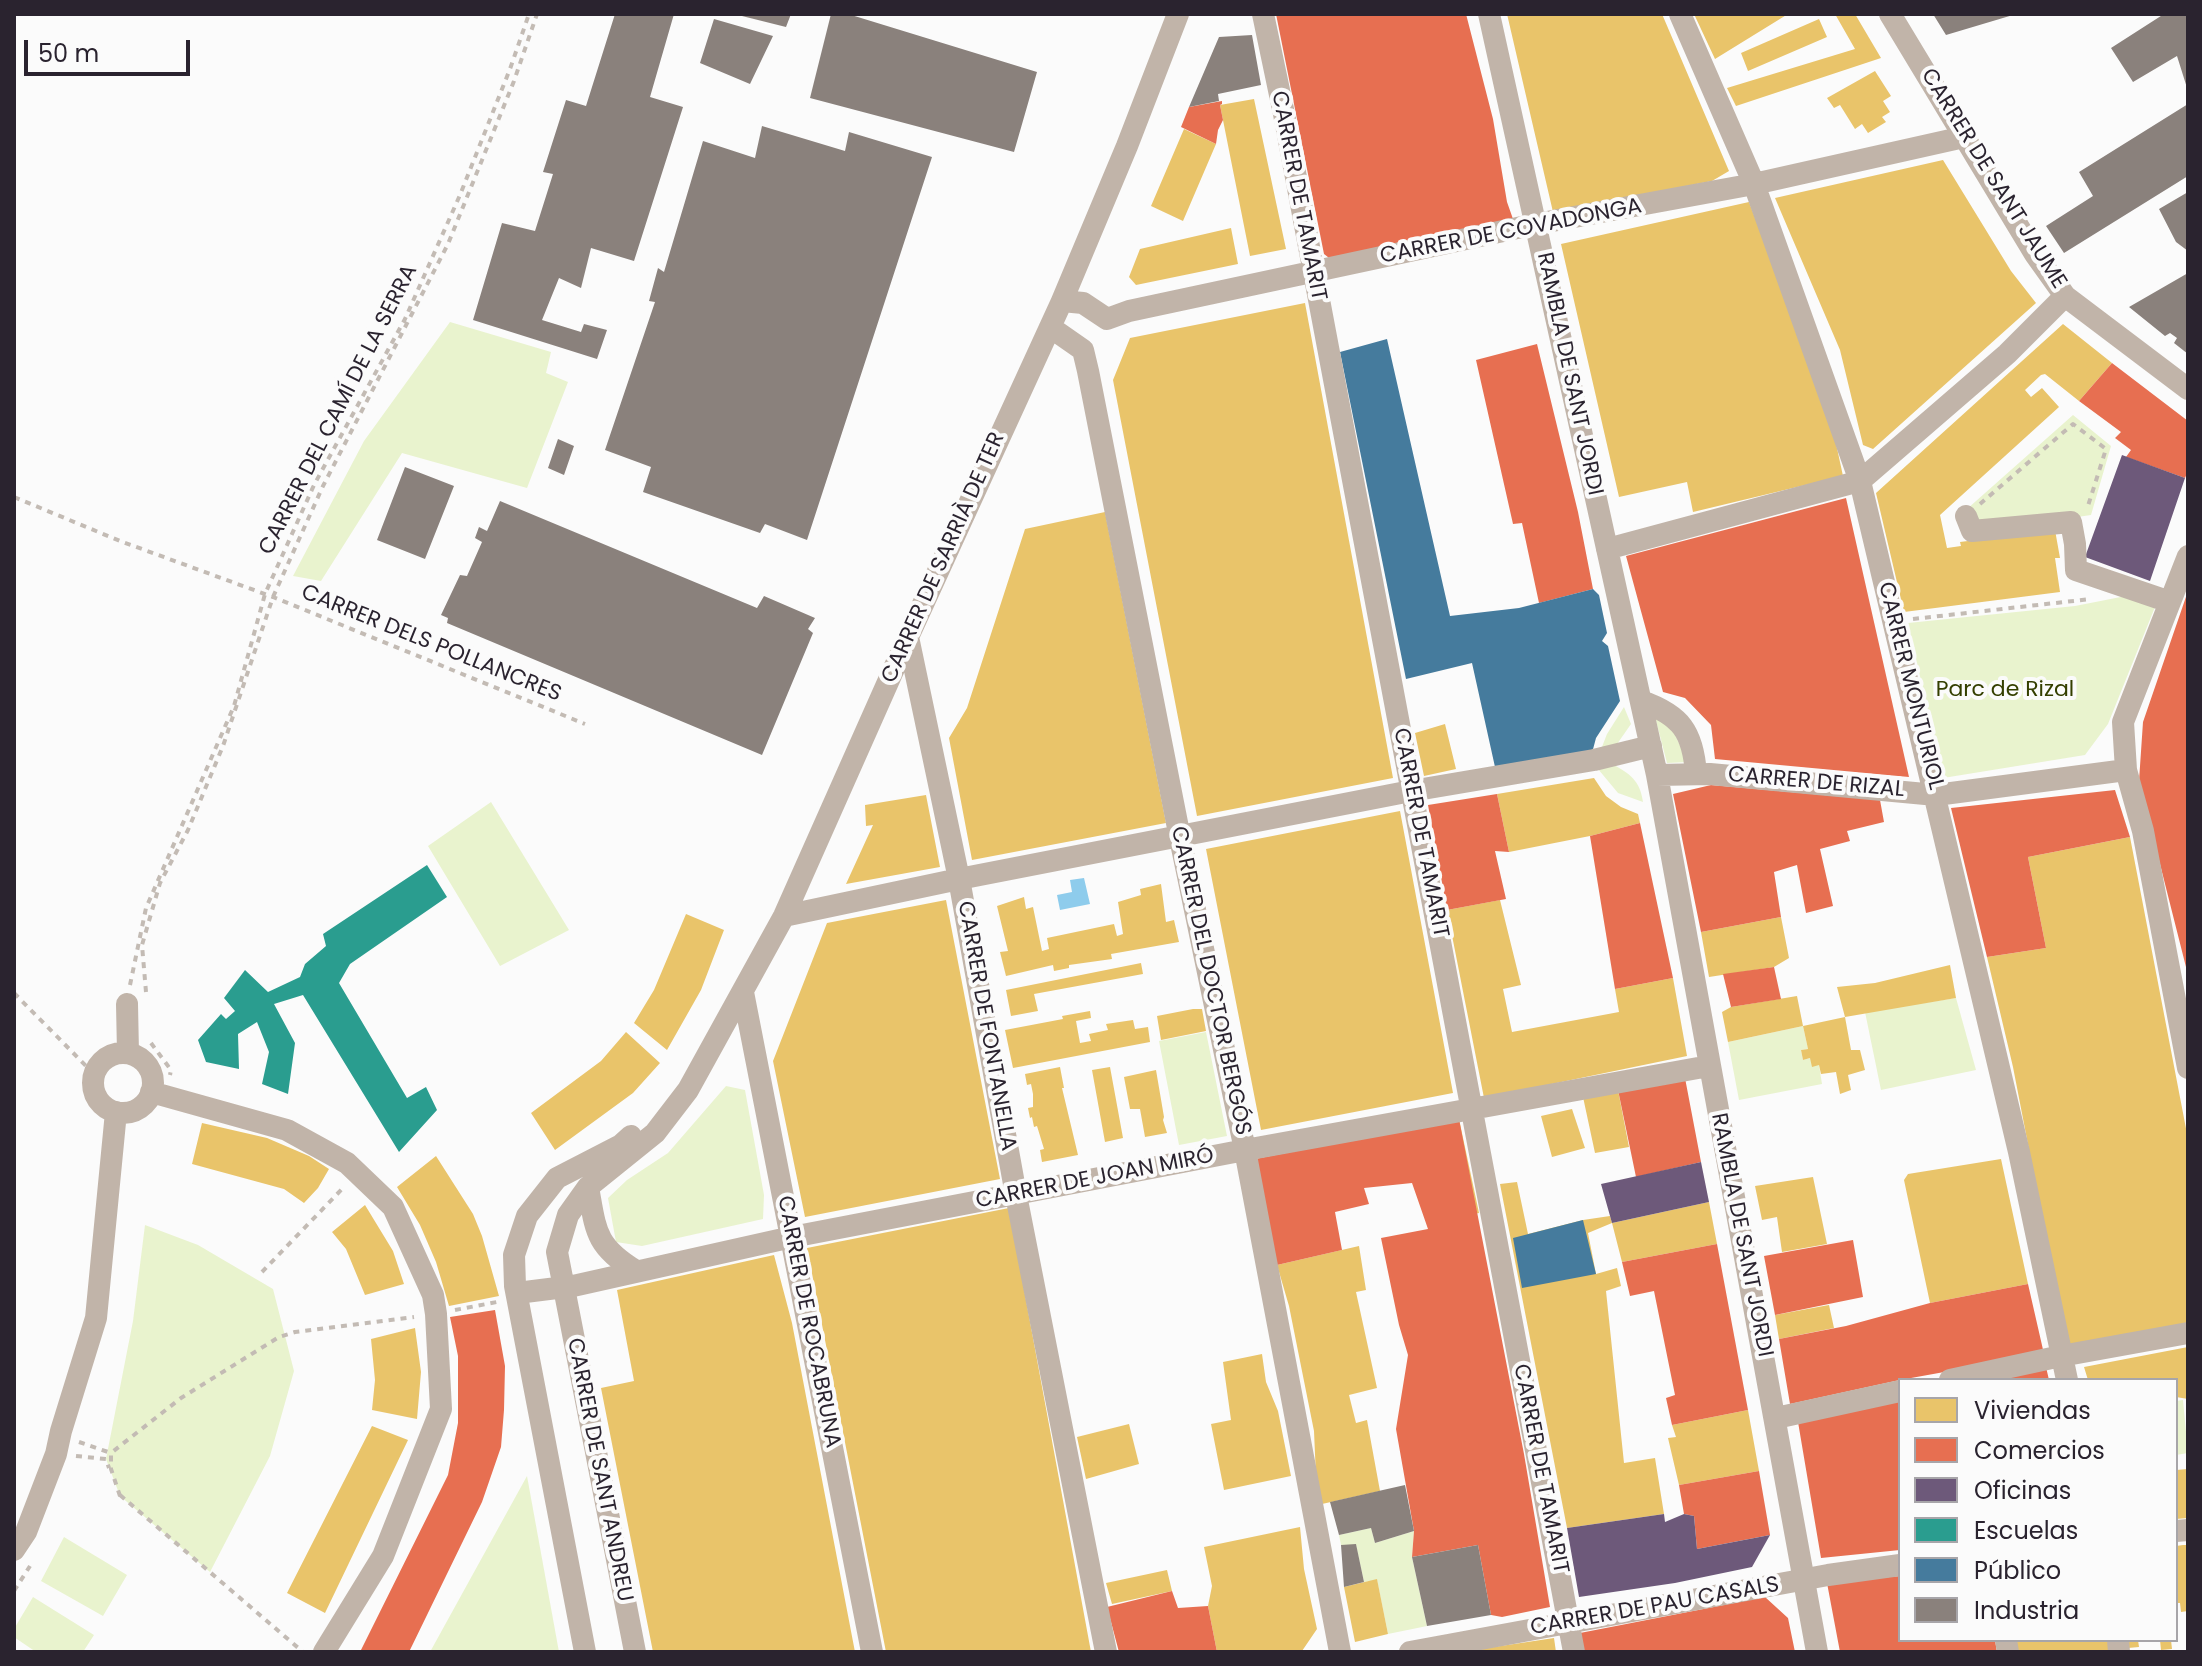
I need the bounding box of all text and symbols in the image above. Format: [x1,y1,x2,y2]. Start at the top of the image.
scale bar [28,24,194,74]
text: 50 m [38,37,99,70]
street label: CARRER DE SANT JAUME [1914,64,2072,294]
street label: CARRER DE TAMARIT [1265,89,1331,303]
street label: CARRER DE COVADONGA [1378,194,1644,270]
street label: RAMBLA DE SANT JORDI [1530,250,1608,498]
street label: CARRER DEL CAMÍ DE LA SERRA [254,261,424,559]
street label: CARRER DE SARRIÀ DE TER [877,429,1011,687]
street label: CARRER MONTURIOL [1871,579,1949,793]
street label: CARRER DELS POLLANCRES [297,580,565,708]
park label: Parc de Rizal [1936,677,2074,703]
street label: CARRER DE TAMARIT [1387,726,1453,940]
street label: CARRER DE RIZAL [1727,762,1905,804]
street label: CARRER DEL DOCTOR BERGÓS [1164,824,1256,1138]
street label: CARRER DE FONTANELLA [951,899,1021,1153]
street label: RAMBLA DE SANT JORDI [1704,1111,1778,1359]
street label: CARRER DE JOAN MIRÓ [974,1143,1216,1215]
street label: CARRER DE ROCABRUNA [771,1194,845,1450]
street label: CARRER DE SANT ANDREU [560,1336,638,1604]
street label: CARRER DE TAMARIT [1507,1362,1573,1576]
legend [1898,1378,2178,1642]
text: Viviendas [1974,1394,2091,1427]
text: Comercios [1974,1434,2105,1467]
text: Oficinas [1974,1474,2071,1507]
text: Escuelas [1974,1514,2078,1547]
text: Público [1974,1554,2061,1587]
street label: CARRER DE PAU CASALS [1529,1572,1781,1642]
text: Industria [1974,1594,2079,1627]

